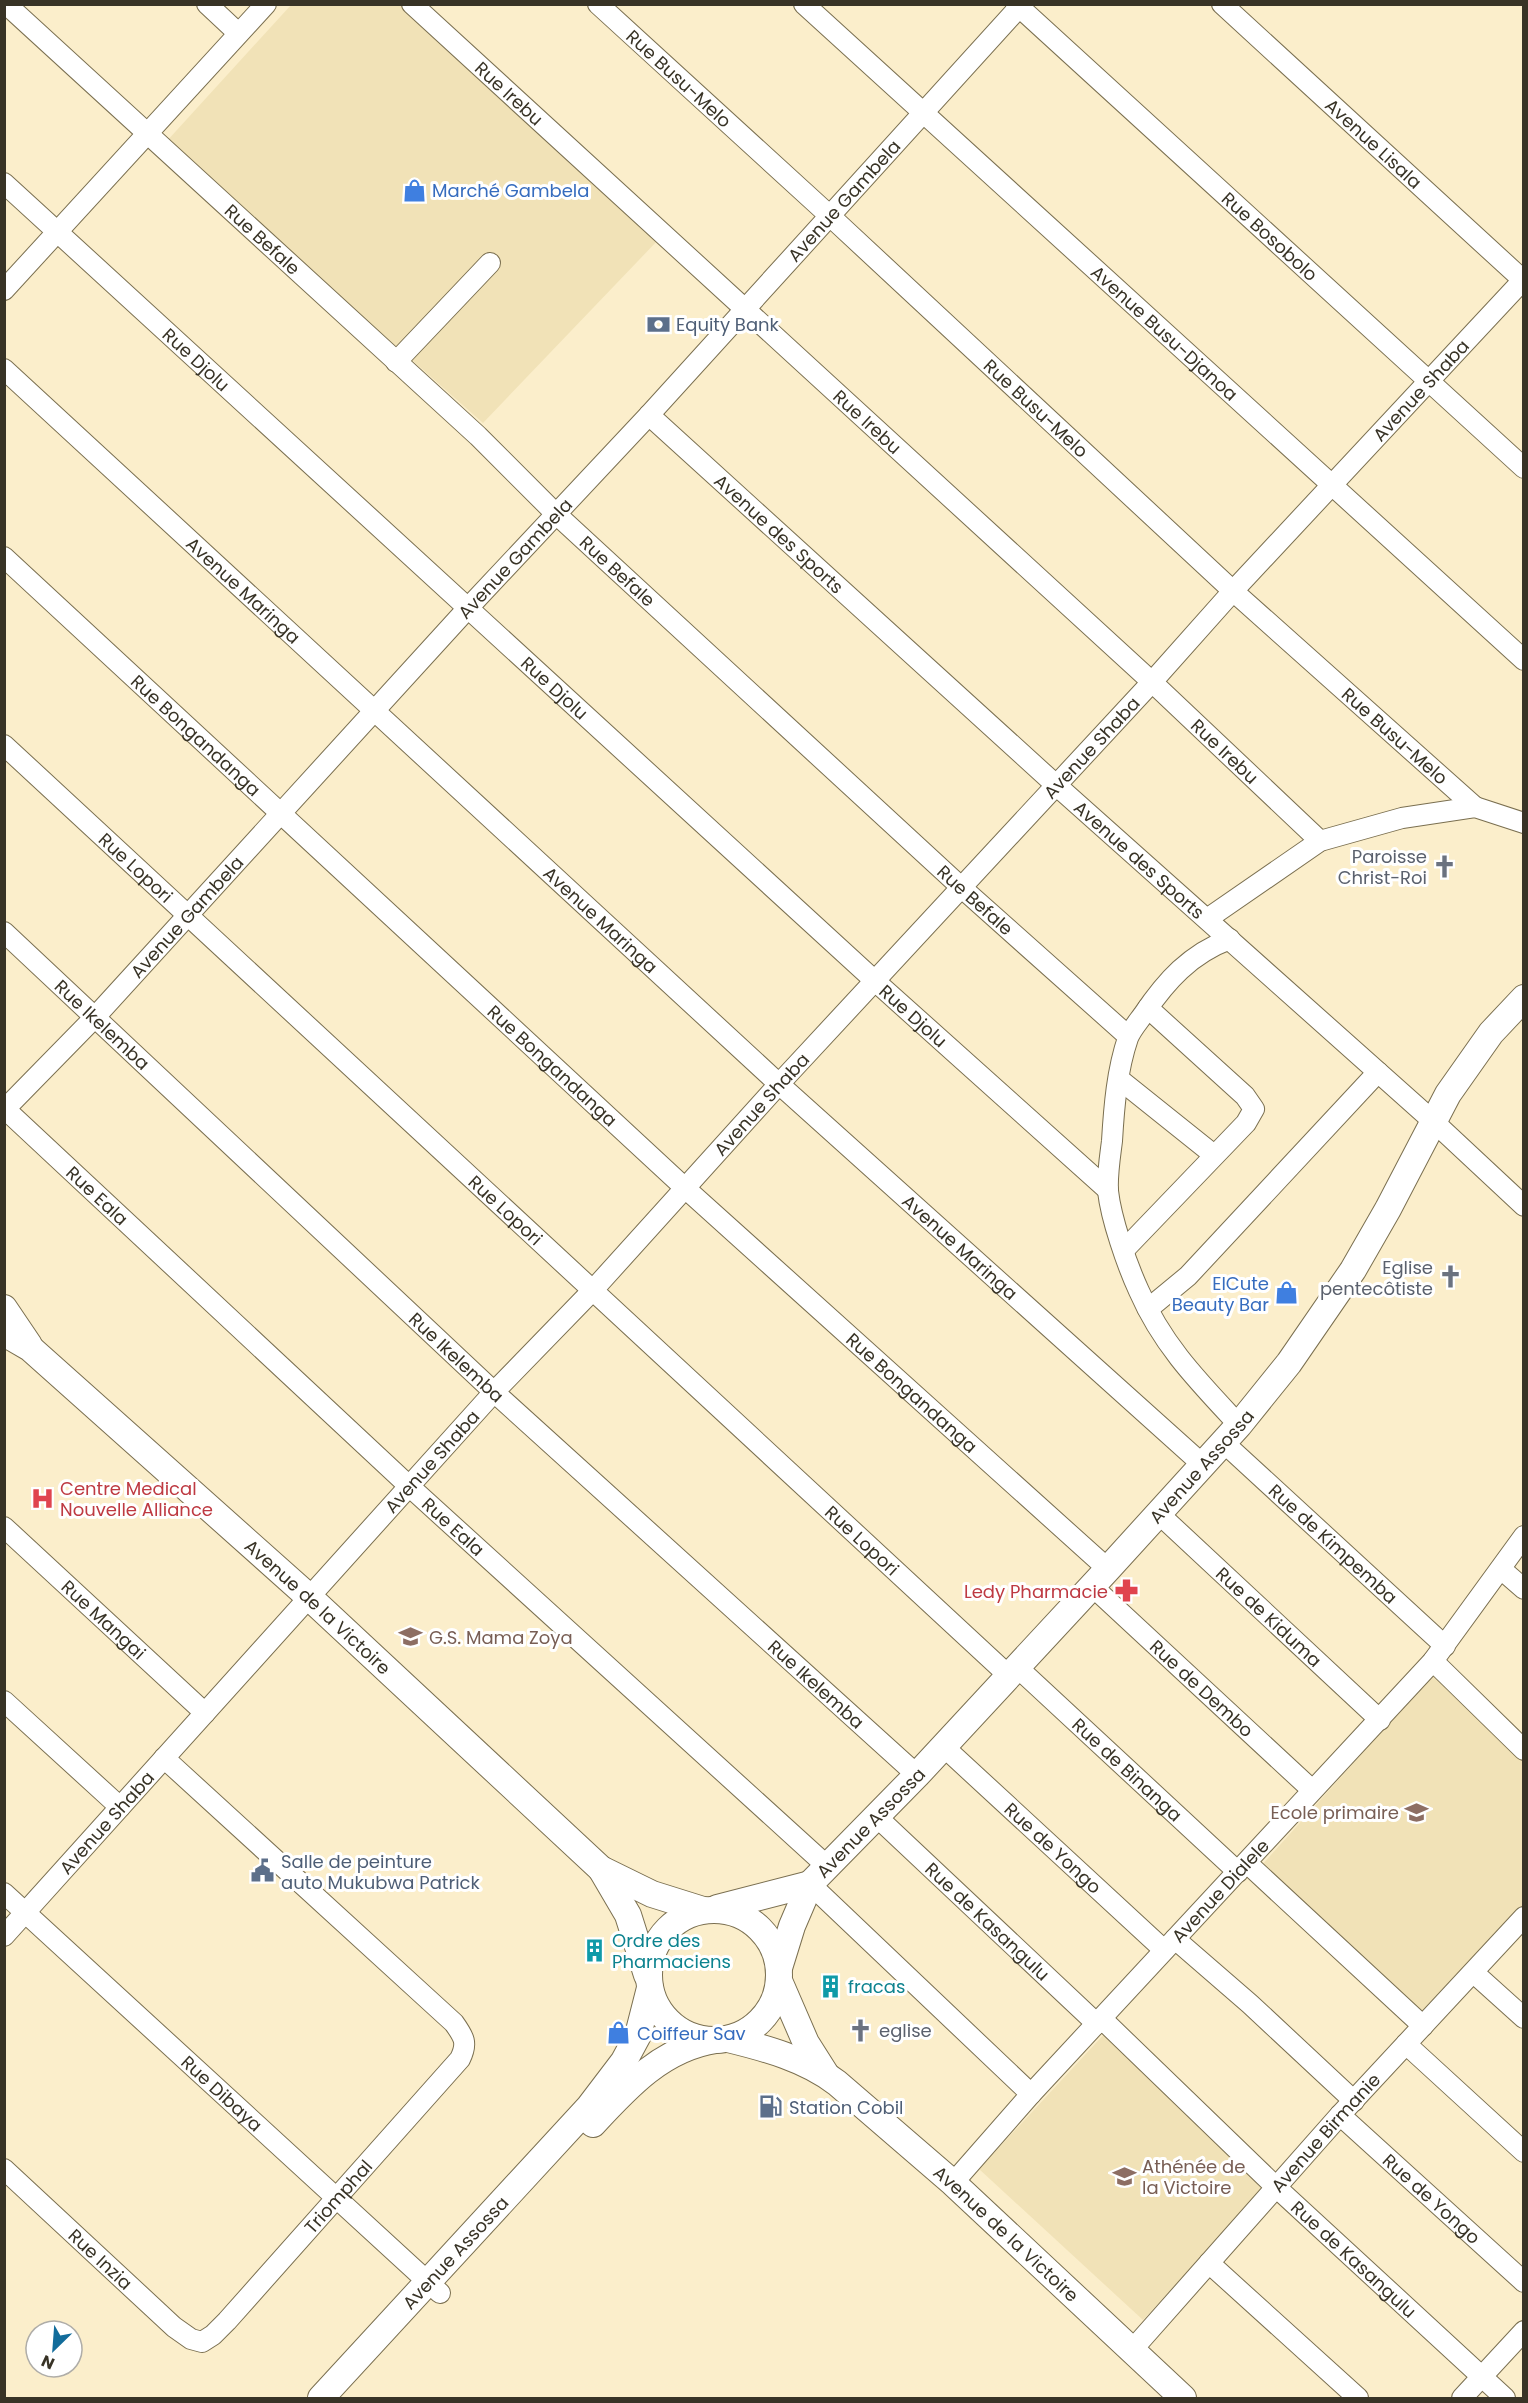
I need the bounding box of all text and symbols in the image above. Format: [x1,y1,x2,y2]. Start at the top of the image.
street label: Rue Busu-Melo [621,24,737,133]
street label: Rue Irebu [470,55,549,131]
street label: Avenue Lisala [1320,93,1428,194]
street label: Avenue Gambela [782,134,906,267]
shop icon: Marché Gambela [401,177,427,203]
place label: Marché Gambela [432,178,589,203]
street label: Rue Bosobolo [1217,186,1323,286]
street label: Rue Befale [219,198,306,280]
street label: Avenue Busu-Djanoa [1086,259,1244,406]
bank icon: Equity Bank [645,311,671,337]
place label: Equity Bank [676,312,780,337]
street label: Rue Djolu [157,322,236,397]
street label: Avenue Shaba [1367,333,1474,446]
street label: Rue Busu-Melo [978,353,1094,463]
street label: Rue Irebu [828,384,907,459]
street label: Avenue des Sports [709,468,849,599]
street label: Avenue Gambela [452,492,578,624]
street label: Rue Befale [574,530,661,612]
street label: Avenue Maringa [181,531,306,649]
street label: Rue Djolu [516,650,594,725]
street label: Rue Bongandanga [126,669,267,802]
street label: Rue Busu-Melo [1337,682,1454,790]
street label: Avenue Shaba [1038,691,1145,804]
street label: Rue Irebu [1186,713,1264,789]
street label: Avenue des Sports [1069,795,1210,924]
street label: Rue Lopori [94,827,179,908]
place label: Paroisse Christ-Roi [1338,844,1427,890]
street label: Avenue Gambela [124,850,249,983]
church icon: Paroisse Christ-Roi [1432,853,1458,879]
street label: Rue Befale [932,859,1019,941]
street label: Avenue Maringa [538,861,663,979]
street label: Rue Ikelemba [49,974,155,1075]
street label: Rue Djolu [874,978,953,1053]
street label: Rue Bongandanga [482,999,623,1132]
street label: Avenue Shaba [708,1047,814,1161]
street label: Rue Eala [61,1160,134,1231]
street label: Rue Lopori [463,1169,548,1250]
street label: Avenue Maringa [897,1188,1023,1305]
place label: Eglise pentecôtiste [1320,1255,1433,1301]
church icon: Eglise pentecôtiste [1438,1264,1464,1290]
place label: ElCute Beauty Bar [1172,1271,1269,1317]
shop icon: ElCute Beauty Bar [1274,1280,1300,1306]
street label: Rue Ikelemba [404,1306,510,1408]
street label: Rue Bongandanga [841,1327,983,1458]
street label: Avenue Shaba [379,1404,485,1518]
street label: Avenue Assossa [1143,1404,1259,1529]
place label: Centre Medical Nouvelle Alliance [60,1476,213,1522]
street label: Rue de Kimpemba [1264,1478,1403,1609]
hospital icon: Centre Medical Nouvelle Alliance [29,1485,55,1511]
street label: Rue Eala [417,1491,490,1561]
street label: Rue Lopori [820,1499,905,1581]
street label: Avenue de la Victoire [240,1533,397,1680]
street label: Rue de Kiduma [1211,1561,1328,1672]
street label: Rue Mangai [56,1574,151,1665]
pharmacy icon: Ledy Pharmacie [1113,1578,1139,1604]
place label: Ledy Pharmacie [964,1579,1108,1604]
school or university icon: G.S. Mama Zoya [398,1624,424,1650]
place label: G.S. Mama Zoya [429,1625,573,1650]
street label: Rue Ikelemba [763,1634,870,1734]
street label: Rue de Dembo [1145,1634,1259,1742]
street label: Rue de Binanga [1067,1712,1188,1827]
street label: Avenue Assossa [810,1762,931,1883]
street label: Avenue Shaba [53,1765,160,1879]
street label: Rue de Yongo [999,1797,1107,1899]
school or university icon: Ecole primaire [1404,1799,1430,1825]
place label: Ecole primaire [1271,1800,1399,1825]
street label: Avenue Dialele [1165,1833,1274,1948]
place label: Salle de peinture auto Mukubwa Patrick [281,1849,480,1895]
street label: Rue de Kasangulu [920,1856,1055,1986]
public building icon: Salle de peinture auto Mukubwa Patrick [250,1858,276,1884]
place label: Ordre des Pharmaciens [612,1928,731,1974]
building icon: Ordre des Pharmaciens [581,1937,607,1963]
building icon: fracas [817,1973,843,1999]
place label: fracas [848,1974,905,1999]
church icon: eglise [848,2017,874,2043]
place label: eglise [879,2018,932,2043]
shop icon: Coiffeur Sav [606,2020,632,2046]
place label: Coiffeur Sav [637,2021,746,2046]
street label: Rue Dibaya [176,2049,268,2137]
street label: Avenue Birmanie [1265,2067,1386,2197]
fuel station icon: Station Cobil [758,2094,784,2120]
place label: Station Cobil [789,2095,904,2120]
street label: Rue de Yongo [1378,2147,1486,2249]
street label: Triomphal [298,2154,378,2239]
place label: Athénée de la Victoire [1142,2154,1245,2200]
street label: Avenue de la Victoire [928,2159,1085,2307]
school or university icon: Athénée de la Victoire [1111,2163,1137,2189]
street label: Avenue Assossa [397,2190,514,2314]
street label: Rue de Kasangulu [1286,2195,1422,2323]
street label: Rue Inzia [63,2223,138,2295]
north arrow [24,2319,84,2379]
text: N [38,2349,58,2375]

